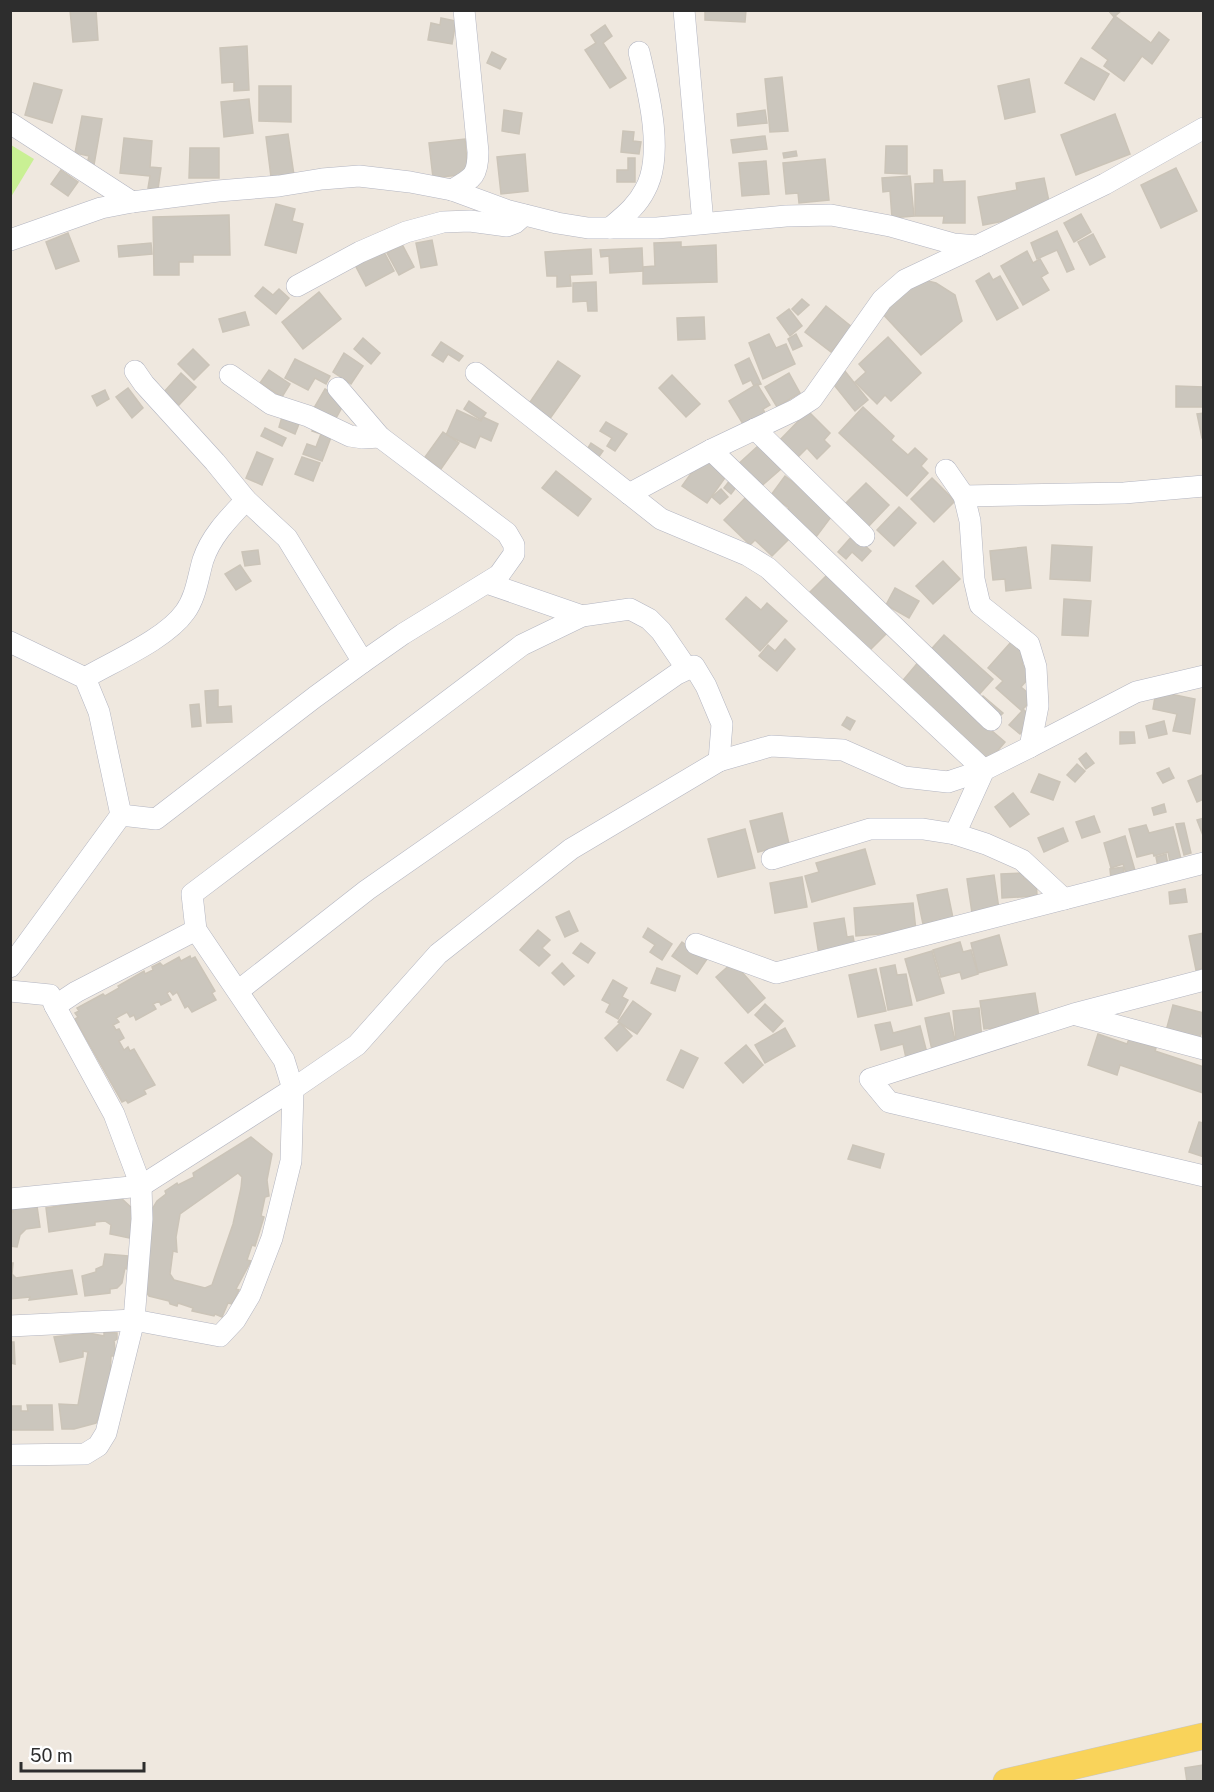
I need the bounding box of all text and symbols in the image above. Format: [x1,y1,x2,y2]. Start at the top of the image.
scale bar [21,1735,144,1773]
text: 50 m [30,1745,73,1766]

